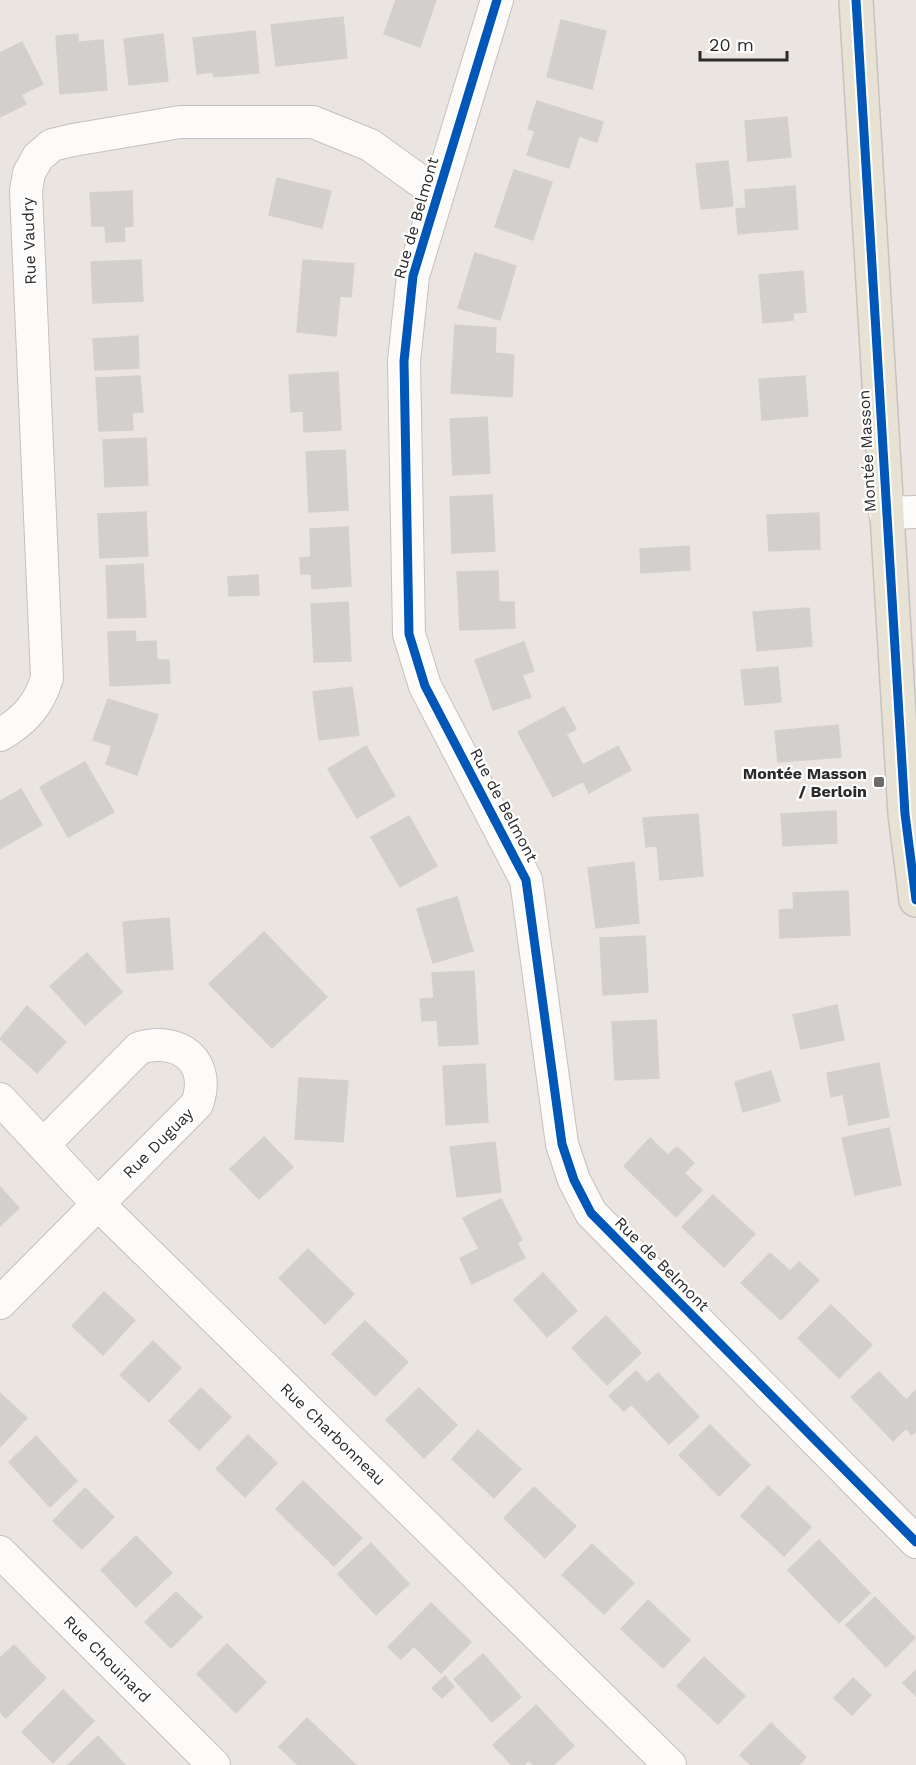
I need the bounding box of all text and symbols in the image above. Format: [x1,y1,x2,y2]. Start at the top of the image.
scale bar [700,24,787,62]
text: 20 m [709,34,754,55]
street label: Rue de Belmont [390,155,443,281]
street label: Rue Vaudry [18,196,40,285]
street label: Montée Masson [854,389,880,513]
street label: Rue de Belmont [466,745,542,865]
place label: Montée Masson / Berloin [743,764,867,801]
marker: Montée Masson / Berloin [872,775,886,789]
street label: Rue Duguay [119,1103,198,1182]
street label: Rue de Belmont [611,1213,713,1315]
street label: Rue Charbonneau [276,1379,390,1489]
street label: Rue Chouinard [60,1612,154,1706]

